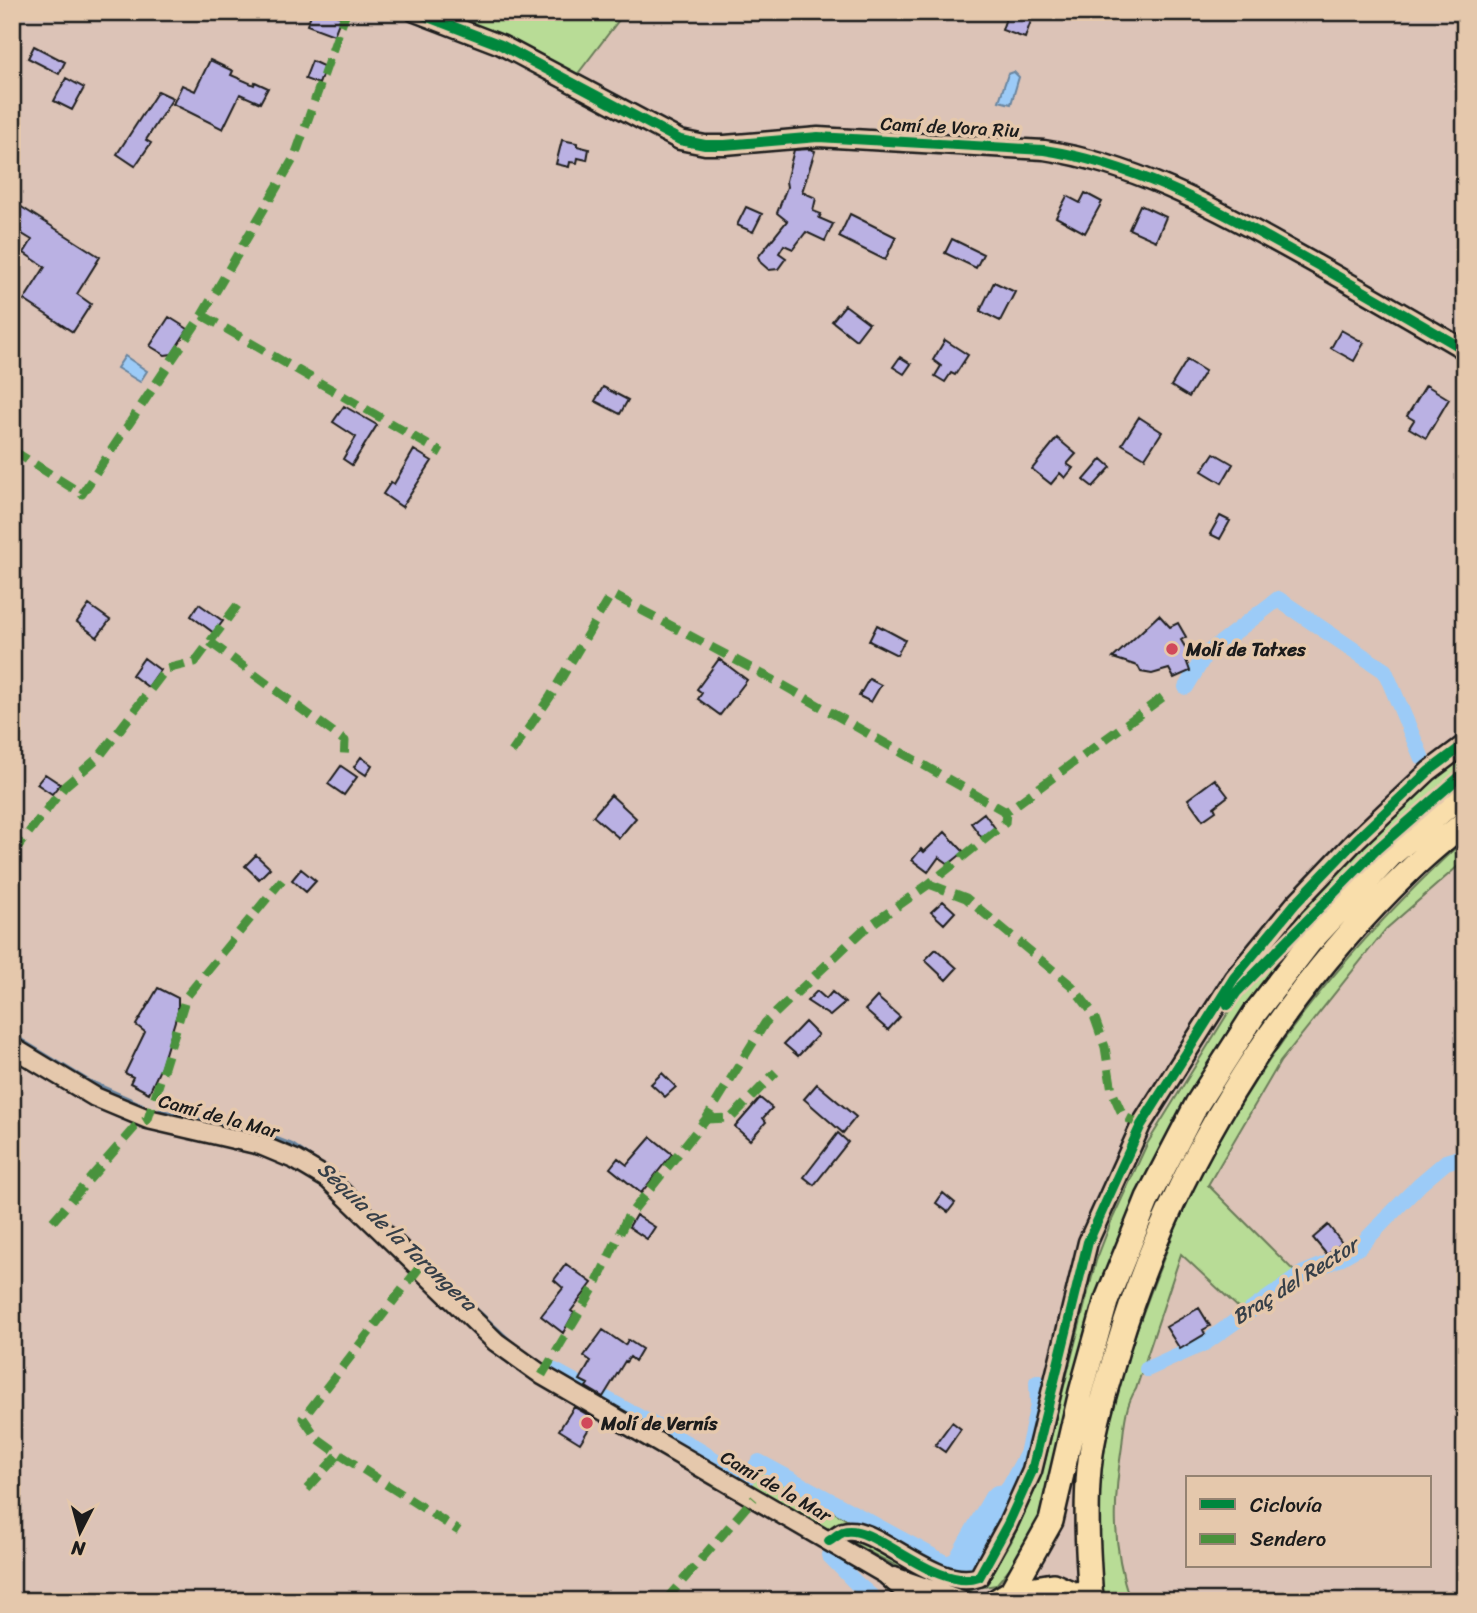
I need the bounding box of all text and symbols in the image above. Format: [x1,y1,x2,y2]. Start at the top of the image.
street label: Camí de Vora Riu [880,107,1020,147]
place label: Molí de Tatxes [1185,633,1307,666]
marker: Molí de Tatxes [1164,641,1180,657]
street label: Camí de la Mar [155,1084,284,1148]
water label: Séquia de la Tarongera [308,1151,488,1323]
water label: Braç del Rector [1224,1225,1369,1335]
place label: Molí de Vernís [600,1407,719,1440]
marker: Molí de Vernís [579,1415,595,1431]
street label: Camí de la Mar [714,1441,839,1532]
legend [1186,1476,1432,1568]
text: Ciclovía [1250,1486,1323,1524]
north arrow [46,1498,116,1568]
text: Sendero [1250,1520,1326,1558]
text: N [69,1531,88,1566]

